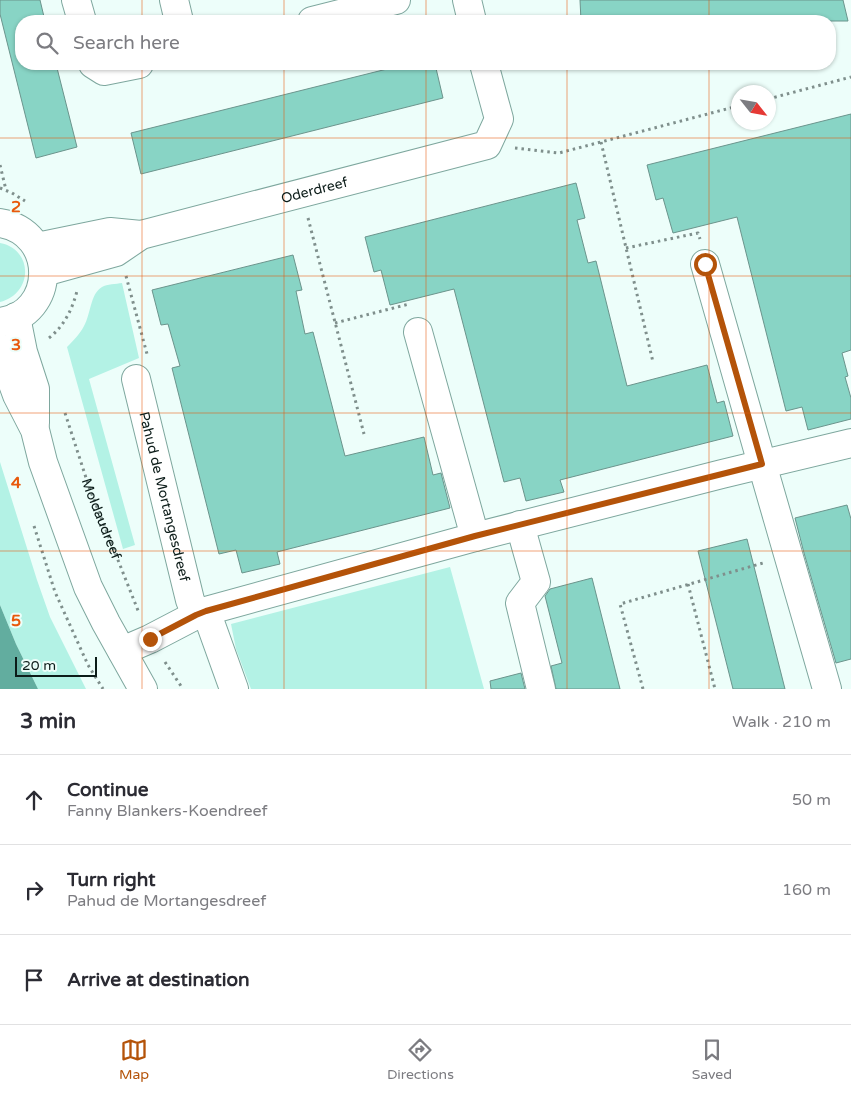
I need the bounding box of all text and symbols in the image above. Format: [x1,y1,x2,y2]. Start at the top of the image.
search box [15,15,836,70]
icon: search [33,29,61,57]
text: Search here [73,32,180,54]
north arrow [731,85,776,130]
street label: Oderdreef [279,173,350,207]
text: 2 [11,197,21,217]
route start [694,253,717,276]
text: 3 [11,335,21,355]
street label: Pahud de Mortangesdreef [135,410,193,584]
text: 4 [11,473,21,493]
street label: Moldaudreef [78,476,125,563]
text: 5 [11,611,21,631]
route end [139,628,162,651]
scale bar [15,654,98,677]
text: 20 m [22,657,56,674]
text: 3 min [20,709,76,734]
text: Walk · 210 m [732,712,831,732]
text: Continue [67,779,149,801]
icon: ahead [20,786,48,814]
text: 50 m [792,790,831,810]
text: Fanny Blankers-Koendreef [67,801,268,821]
text: Turn right [67,869,155,891]
icon: right [20,876,48,904]
text: 160 m [782,880,831,900]
text: Pahud de Mortangesdreef [67,891,266,911]
icon: arrive [20,966,48,994]
text: Arrive at destination [67,969,250,991]
tab: Map [119,1036,149,1083]
tab: Directions [387,1036,454,1083]
tab: Saved [692,1036,732,1083]

